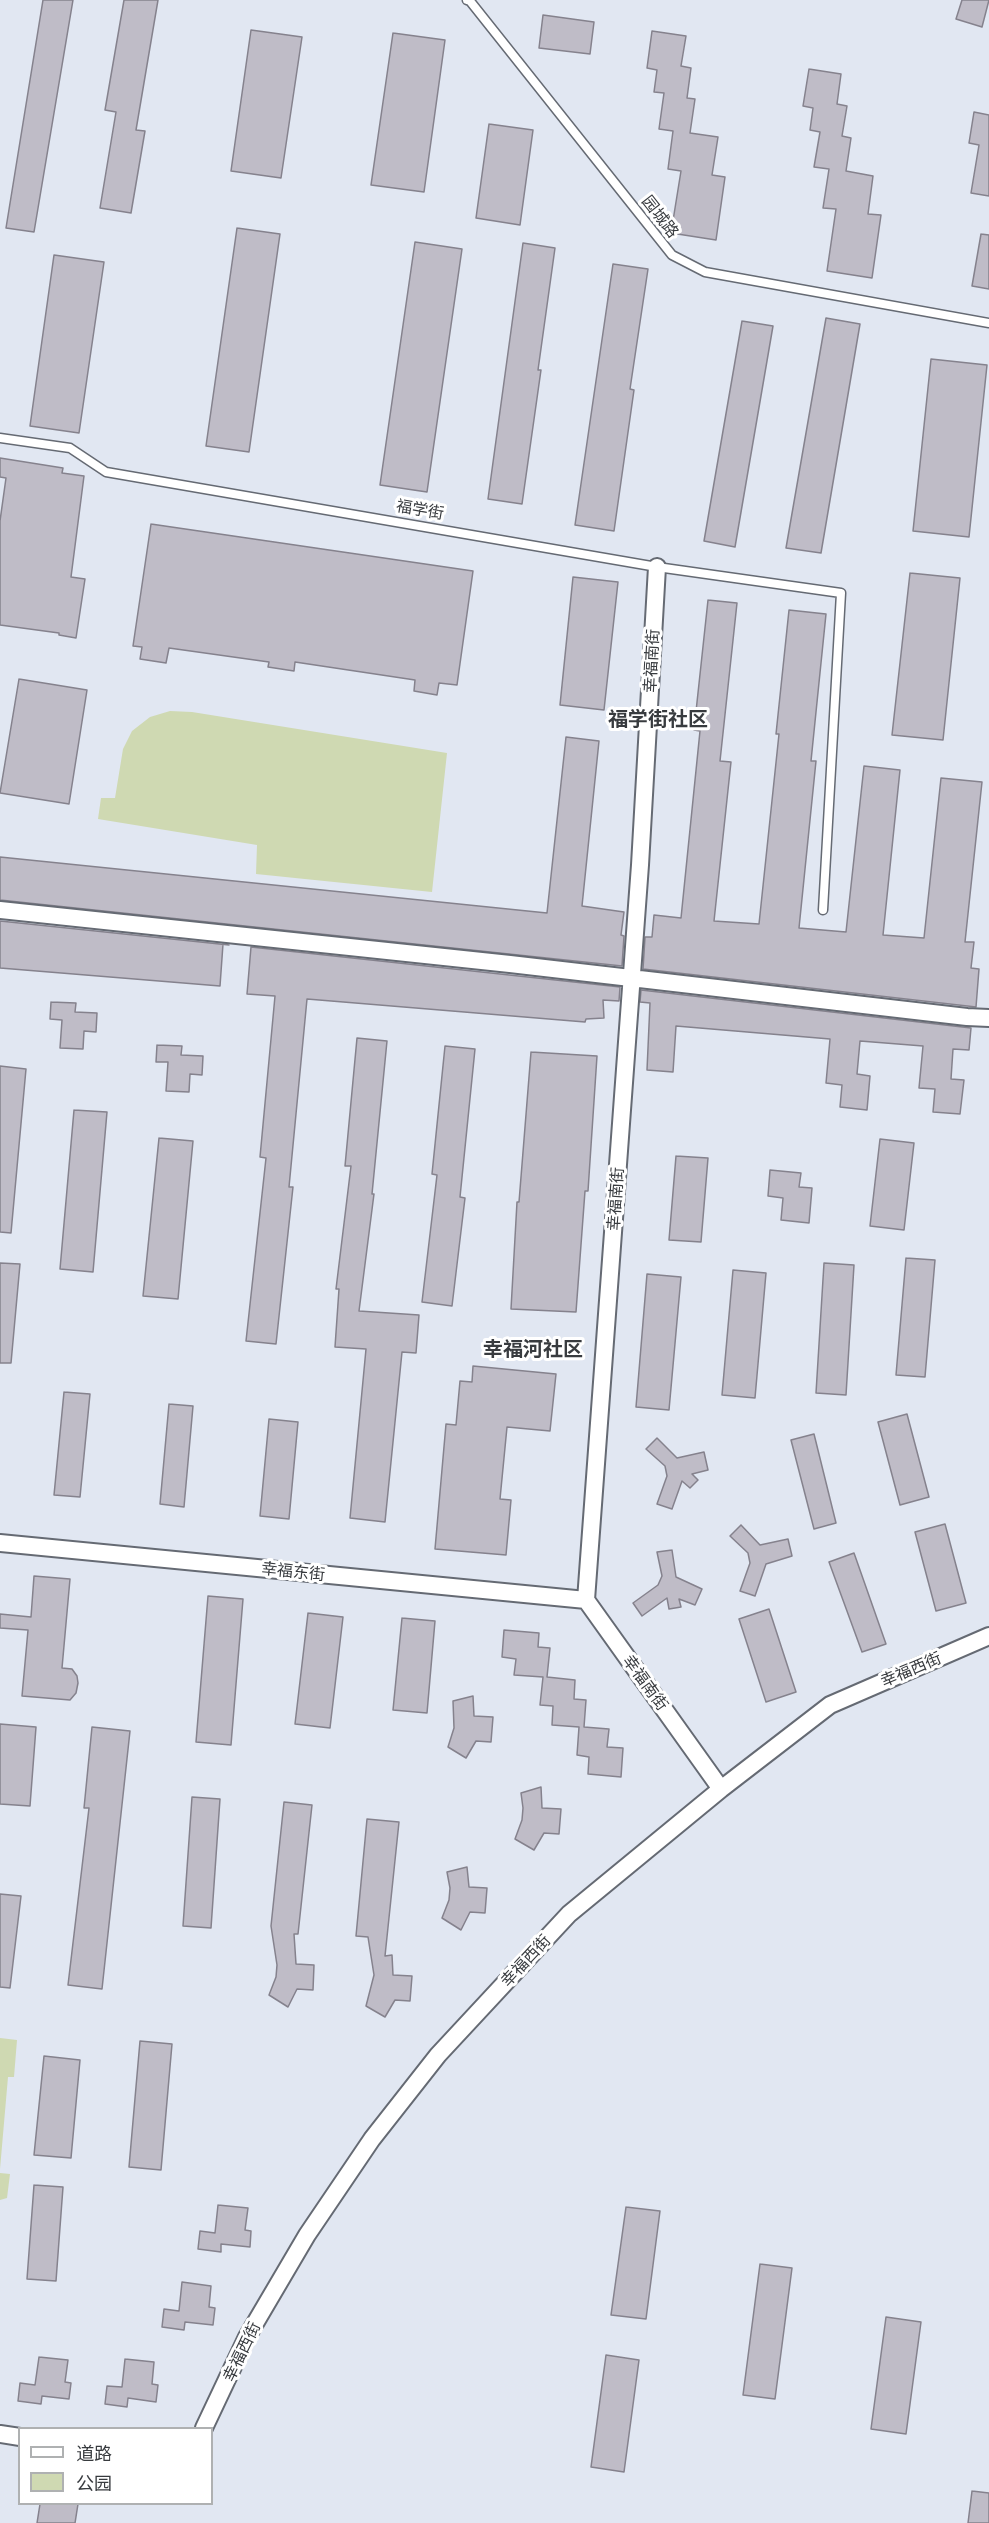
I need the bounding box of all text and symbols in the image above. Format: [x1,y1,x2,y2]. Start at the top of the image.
street label: 园城路 [638,192,682,242]
street label: 福学街 [395,496,445,524]
street label: 幸福南街 [641,629,663,693]
district label: 福学街社区 [608,708,708,732]
street label: 幸福南街 [604,1166,628,1232]
district label: 幸福河社区 [483,1338,583,1362]
street label: 幸福东街 [260,1559,326,1585]
street label: 幸福西街 [878,1649,944,1691]
street label: 幸福南街 [618,1651,672,1715]
street label: 幸福西街 [497,1931,555,1991]
street label: 幸福西街 [219,2319,265,2385]
legend [18,2427,213,2505]
text: 道路 [76,2444,112,2464]
text: 公园 [76,2474,112,2494]

